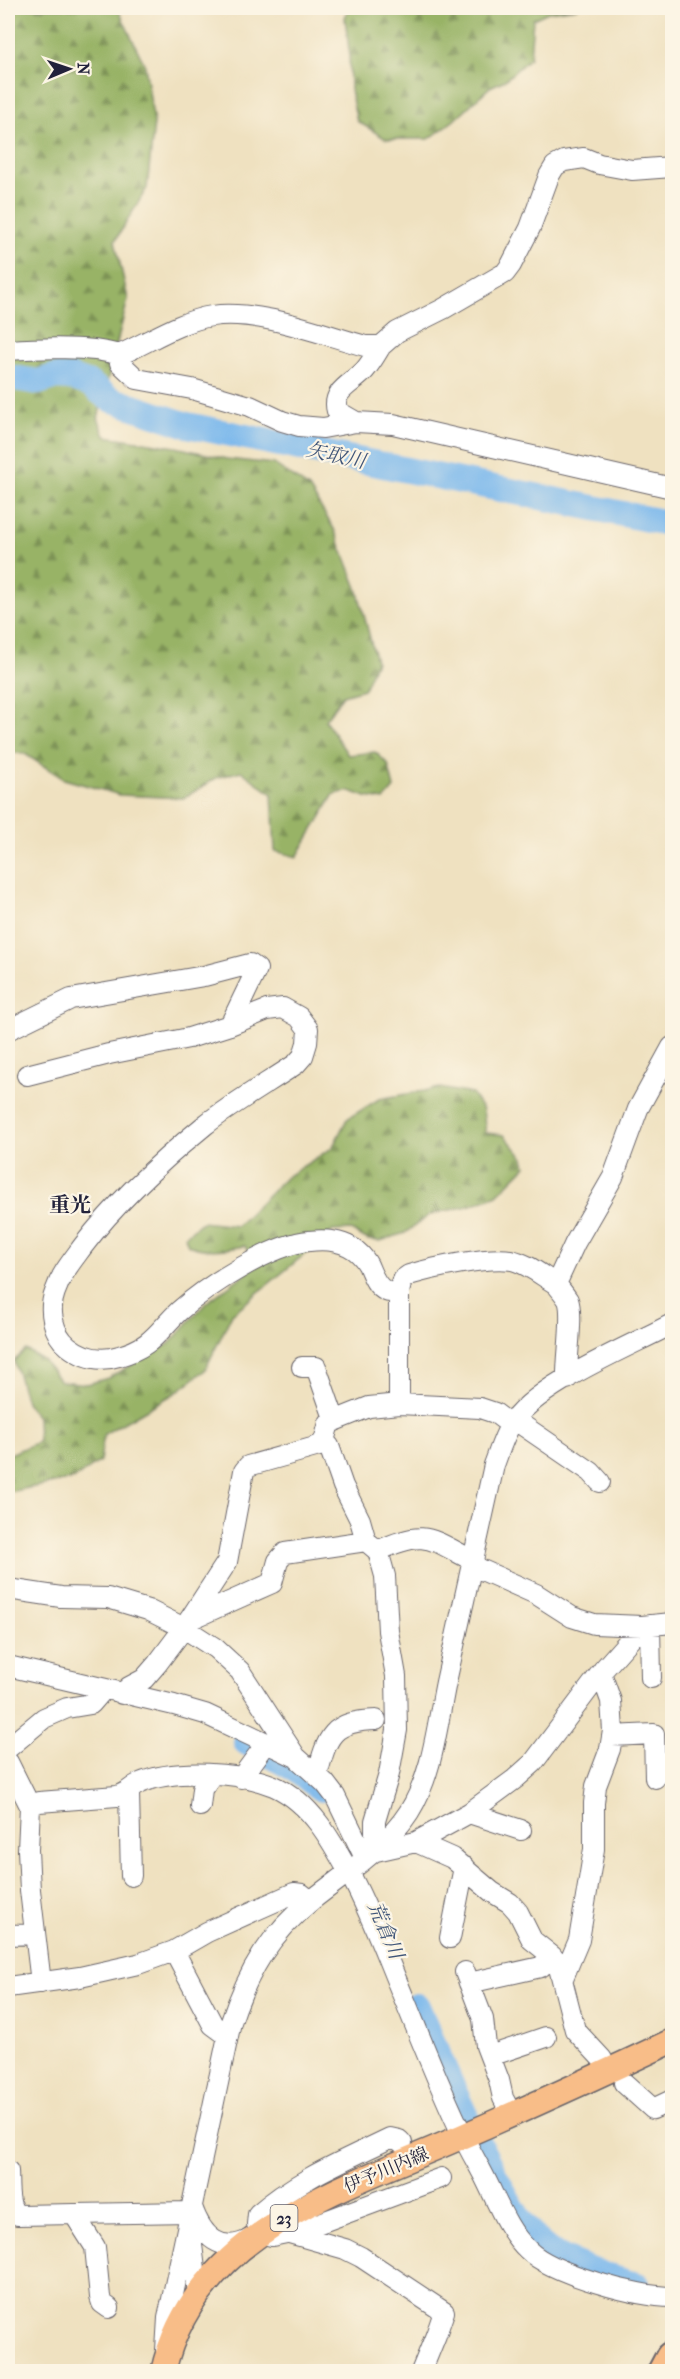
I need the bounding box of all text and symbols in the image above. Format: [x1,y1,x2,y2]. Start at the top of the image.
north arrow [39,39,99,99]
text: N [74,62,93,76]
water label: 矢取川 [304,438,370,473]
district label: 重光 [49,1193,91,1217]
water label: 荒倉川 [363,1898,409,1964]
street label: 伊予川内線 [341,2143,432,2198]
road number: 23 [270,2205,298,2231]

